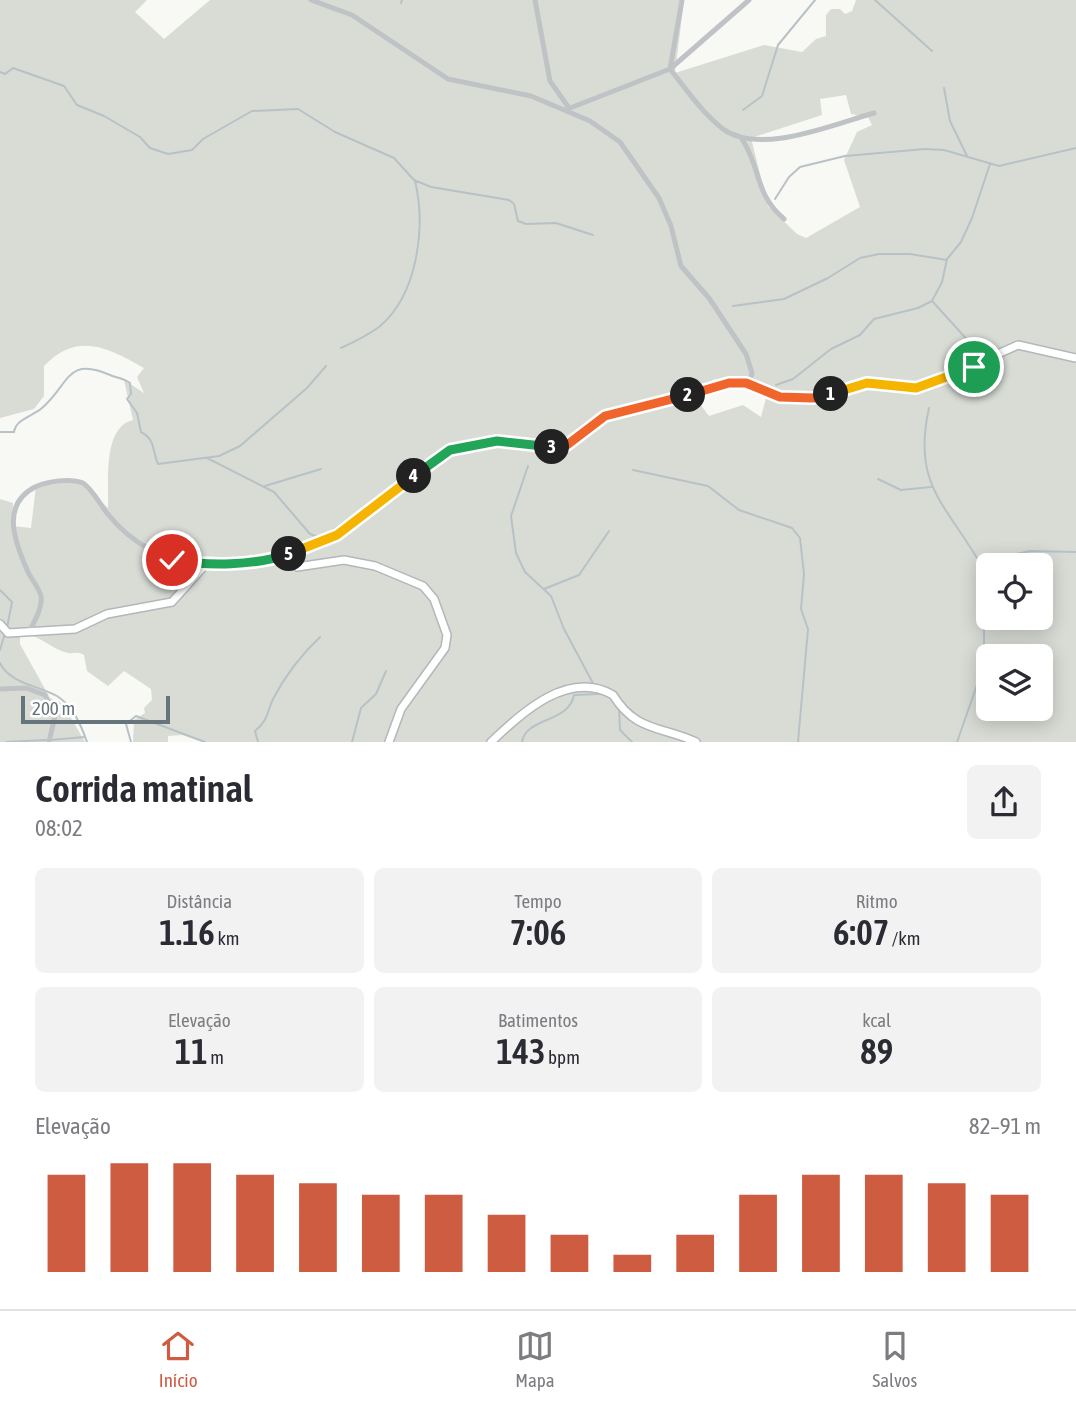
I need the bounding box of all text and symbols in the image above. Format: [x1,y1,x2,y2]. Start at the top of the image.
pin [944,337,1004,397]
icon: arrive [955,348,993,386]
pin: 1 [814,376,848,412]
pin: 2 [670,378,706,412]
text: 1 [826,382,835,404]
text: 2 [683,383,692,405]
pin: 3 [534,430,570,464]
text: 3 [547,435,556,457]
pin: 4 [396,458,432,494]
text: 4 [409,464,418,486]
pin [142,530,202,590]
pin: 5 [272,536,306,572]
icon: check [153,541,191,579]
text: 5 [284,542,293,564]
map controls [976,553,1053,721]
button: locate [976,553,1053,630]
button: layers [976,644,1053,721]
scale bar [21,693,170,725]
text: 200 m [32,697,75,719]
button: share [967,765,1041,839]
text: Corrida matinal [35,767,253,810]
text: 08:02 [35,815,83,841]
text: Distância [167,890,232,912]
text: Tempo [514,890,562,912]
text: Ritmo [856,890,898,912]
text: 1.16 [159,912,215,952]
text: 7:06 [510,912,566,952]
text: 6:07 [833,912,889,952]
text: km [215,927,239,949]
text: /km [889,927,920,949]
text: Elevação [168,1009,231,1031]
text: Batimentos [498,1009,578,1031]
text: kcal [862,1009,891,1031]
text: 11 [175,1031,208,1071]
text: 143 [496,1031,546,1071]
text: 89 [860,1031,893,1071]
text: m [208,1046,224,1068]
text: bpm [546,1046,580,1068]
text: Elevação [35,1113,111,1139]
text: 82–91 m [969,1113,1041,1139]
tab: Início [159,1327,198,1391]
tab: Mapa [515,1327,555,1391]
tab: Salvos [872,1327,917,1391]

